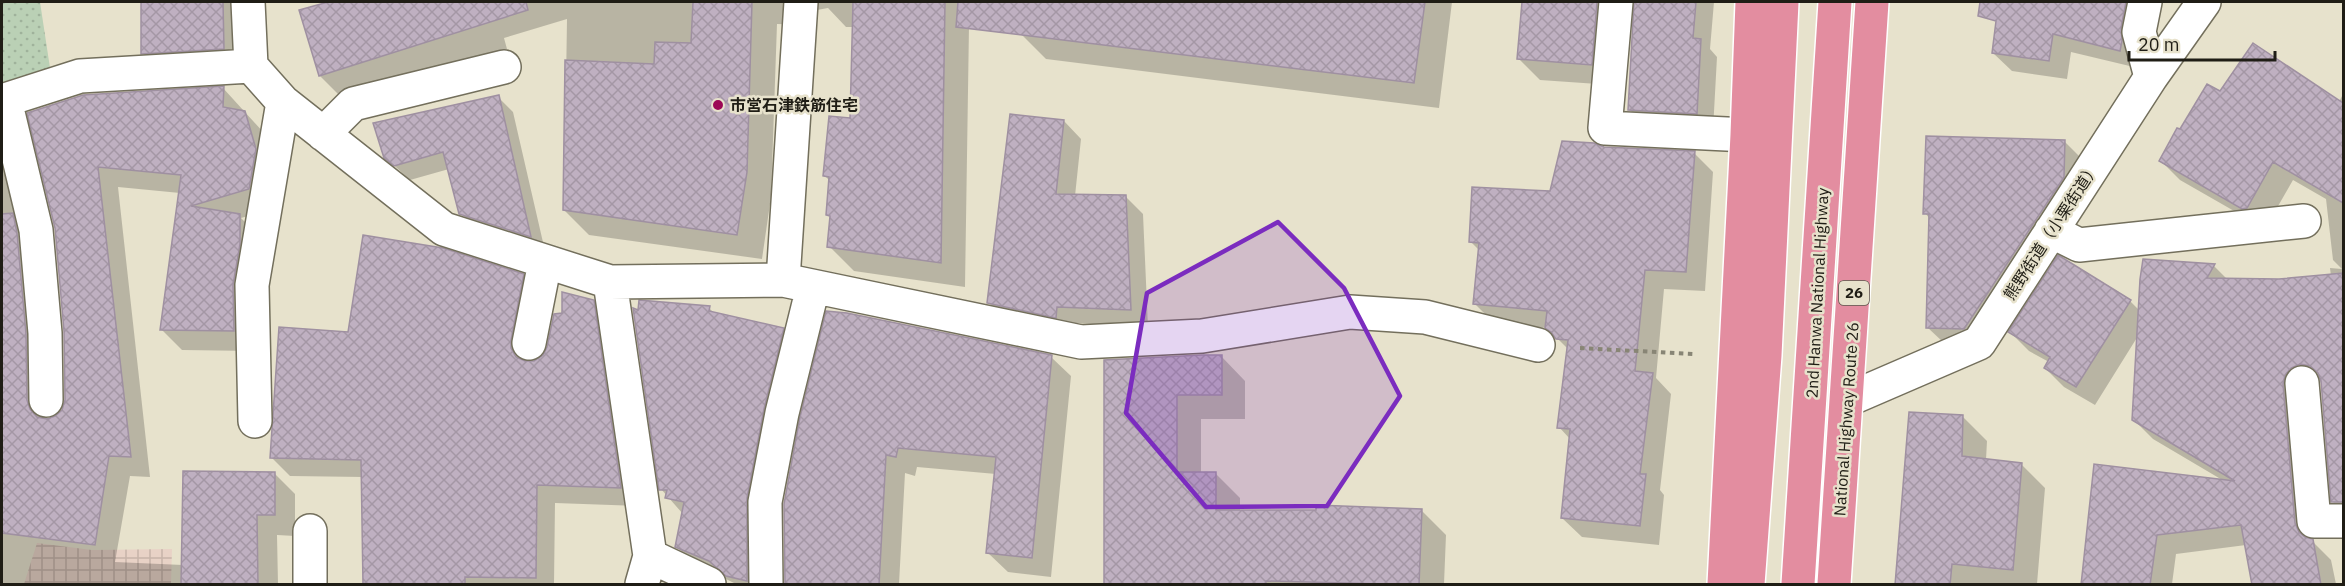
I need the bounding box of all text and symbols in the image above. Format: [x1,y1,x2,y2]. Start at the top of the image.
scale bar [2129,24,2274,62]
text: 20 m [2138,33,2180,56]
place label: 市営石津鉄筋住宅 [730,95,858,115]
marker: 市営石津鉄筋住宅 [711,98,725,112]
street label: 熊野街道（小栗街道） [1999,158,2103,304]
street label: 2nd Hanwa National Highway [1802,187,1832,399]
road number: 26 [1839,281,1869,305]
street label: National Highway Route 26 [1829,321,1863,517]

